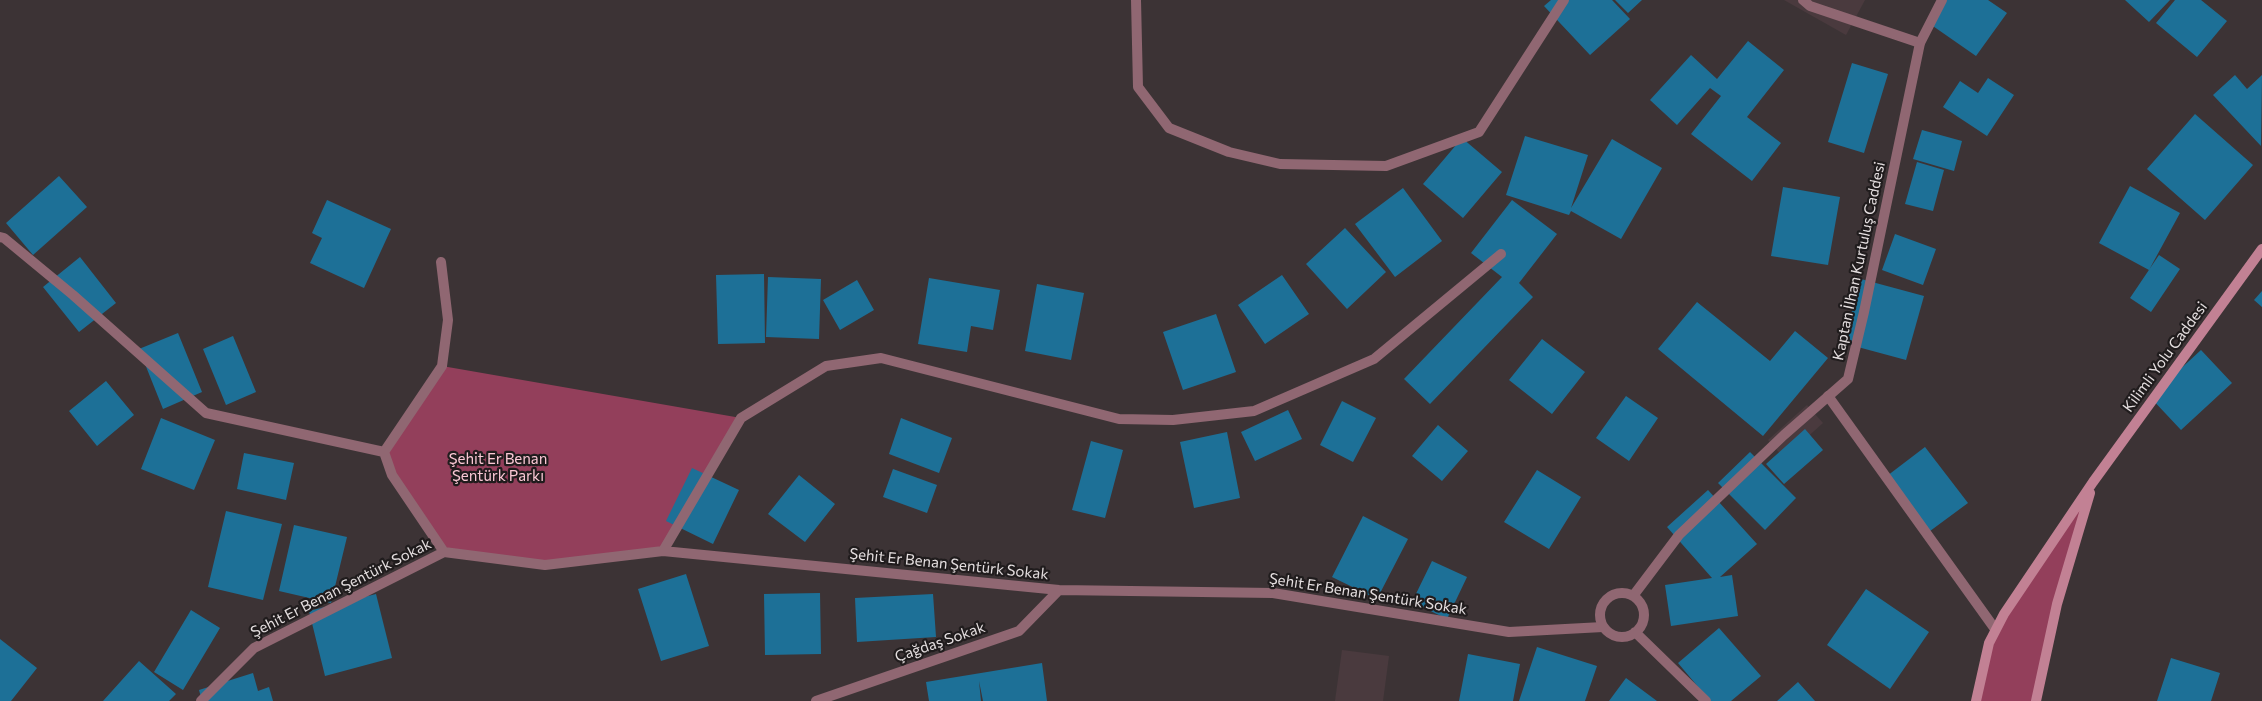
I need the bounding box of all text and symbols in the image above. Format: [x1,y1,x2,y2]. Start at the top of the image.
street label: Kaptan İlhan Kurtuluş Caddesi [1829,160,1889,362]
street label: Kilimli Yolu Caddesi [2119,298,2211,416]
park label: Şehit Er Benan Şentürk Parkı [449,450,547,485]
street label: Şehit Er Benan Şentürk Sokak [248,535,434,641]
street label: Şehit Er Benan Şentürk Sokak [849,545,1049,583]
street label: Şehit Er Benan Şentürk Sokak [1268,569,1468,619]
street label: Çağdaş Sokak [893,618,987,666]

